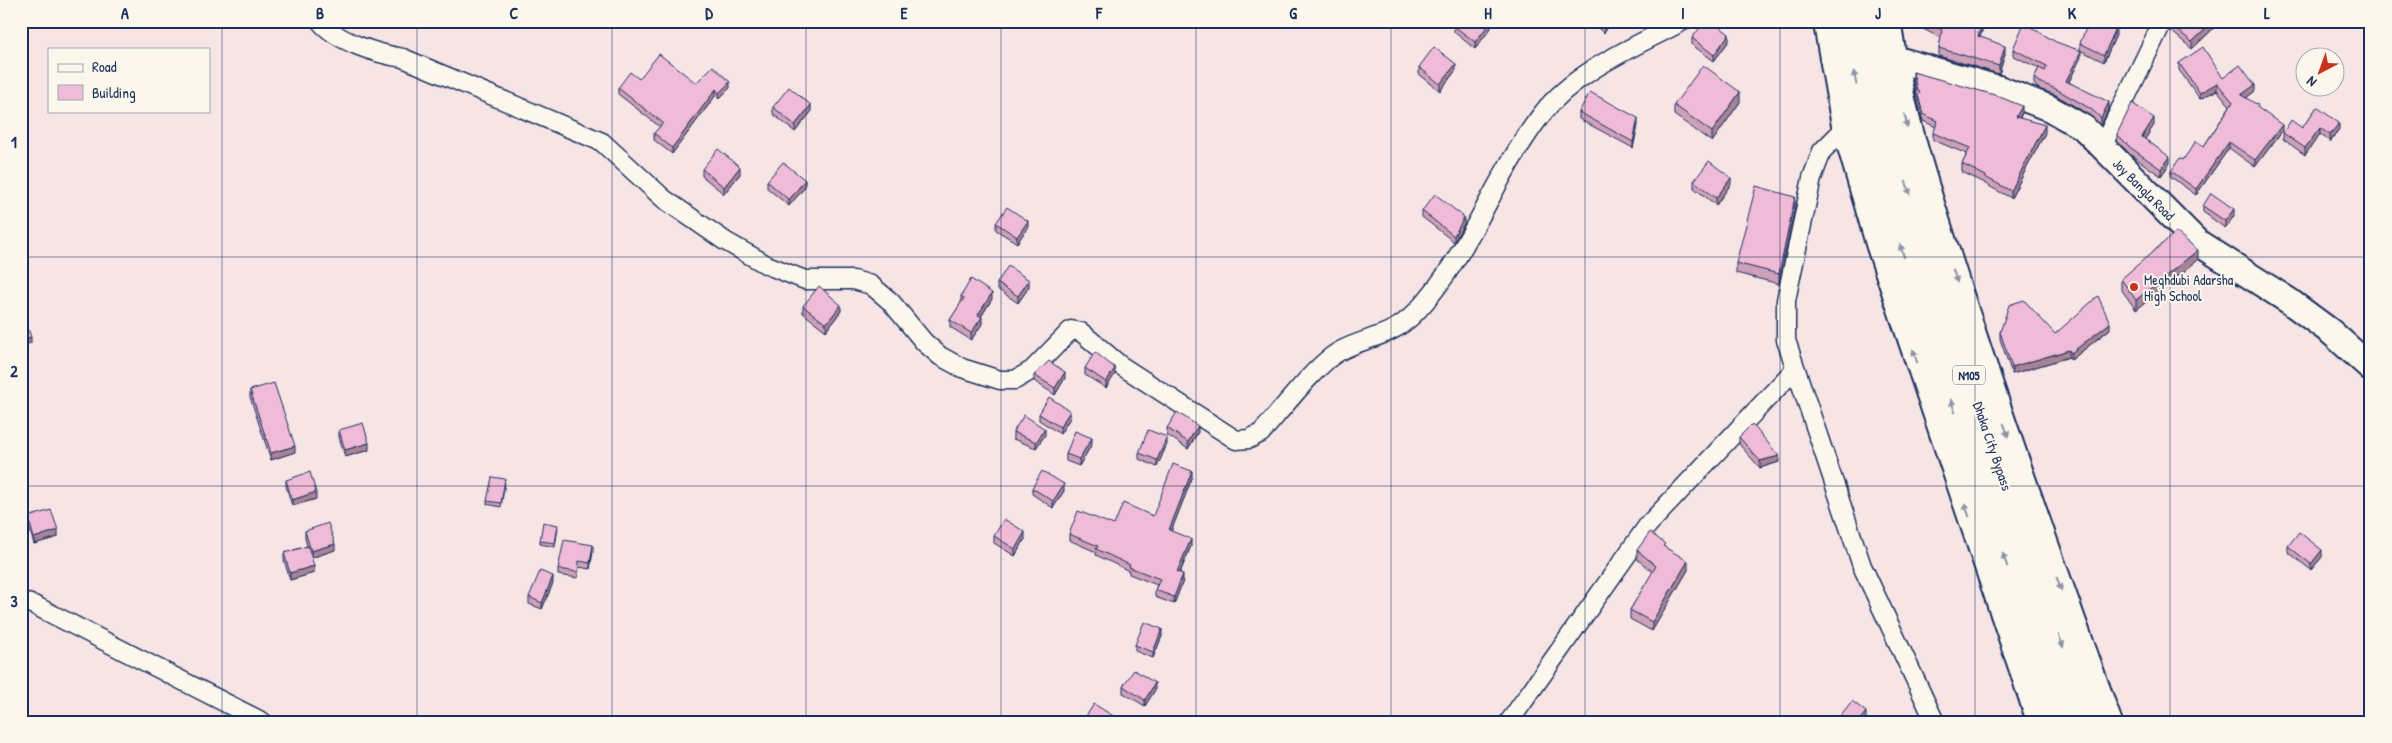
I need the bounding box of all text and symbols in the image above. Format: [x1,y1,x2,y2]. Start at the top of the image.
text: A [121,2,129,24]
text: B [316,2,324,24]
text: C [510,2,519,24]
text: D [705,2,713,24]
text: E [900,2,908,24]
text: F [1095,2,1103,24]
text: G [1289,2,1297,24]
text: H [1484,2,1492,24]
text: I [1681,2,1685,24]
text: J [1875,2,1881,24]
text: K [2068,2,2077,24]
text: L [2264,2,2270,24]
legend [48,48,210,112]
north arrow [2294,48,2344,98]
text: Road [92,56,117,77]
one-way arrow [1851,70,1859,85]
text: N [2302,72,2320,92]
text: Building [92,82,136,103]
one-way arrow [1902,113,1910,128]
text: 1 [11,131,17,153]
street label: Joy Bangla Road [2108,154,2180,225]
one-way arrow [1905,181,1913,196]
one-way arrow [1898,244,1906,259]
one-way arrow [1952,268,1959,283]
place label: Meghdubi Adarsha High School [2144,270,2234,306]
marker: Meghdubi Adarsha High School [2128,281,2140,293]
one-way arrow [1911,348,1919,363]
text: 2 [10,360,18,382]
road number: N105 [1953,366,1985,384]
one-way arrow [1948,398,1956,413]
street label: Dhaka City Bypass [1968,399,2017,493]
one-way arrow [2002,423,2010,438]
one-way arrow [1963,502,1971,517]
one-way arrow [2000,552,2008,567]
one-way arrow [2056,576,2063,591]
text: 3 [10,590,18,612]
one-way arrow [2057,633,2065,648]

